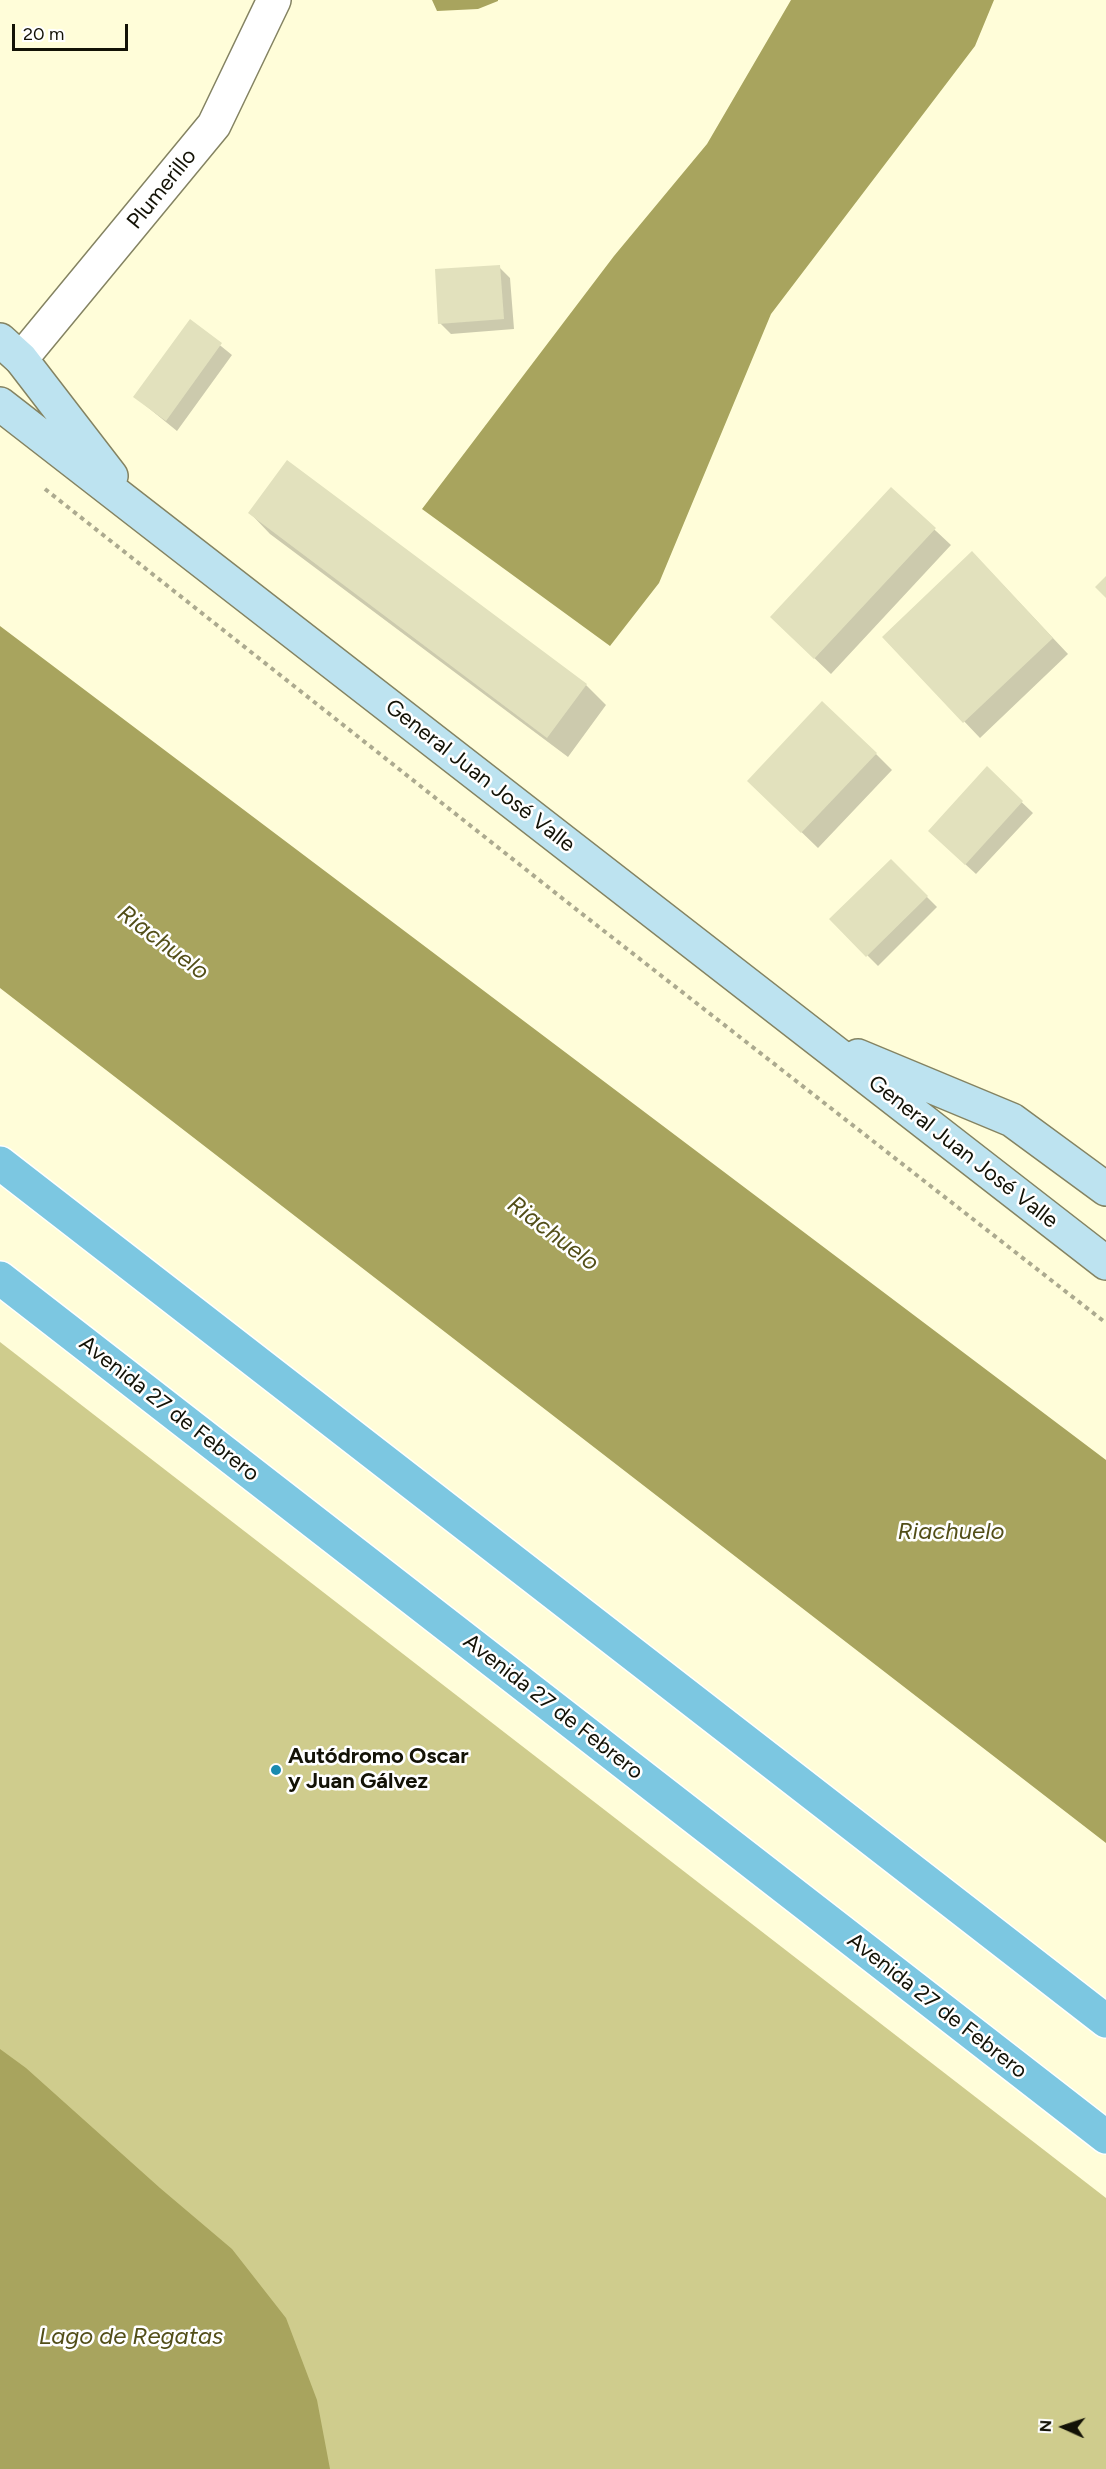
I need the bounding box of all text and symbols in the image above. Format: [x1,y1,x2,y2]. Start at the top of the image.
scale bar [15,12,130,50]
text: 20 m [23,23,64,45]
street label: Plumerillo [122,144,202,234]
street label: General Juan José Valle [380,694,580,858]
water label: Riachuelo [112,899,214,987]
street label: General Juan José Valle [863,1070,1063,1234]
water label: Riachuelo [502,1190,604,1278]
street label: Avenida 27 de Febrero [74,1331,264,1487]
water label: Riachuelo [898,1518,1004,1546]
street label: Avenida 27 de Febrero [458,1629,648,1785]
place label: Autódromo Oscar y Juan Gálvez [288,1744,469,1796]
marker: Autódromo Oscar y Juan Gálvez [269,1763,283,1777]
street label: Avenida 27 de Febrero [842,1928,1032,2084]
water label: Lago de Regatas [39,2323,223,2351]
north arrow [1034,2397,1094,2457]
text: N [1036,2419,1055,2433]

